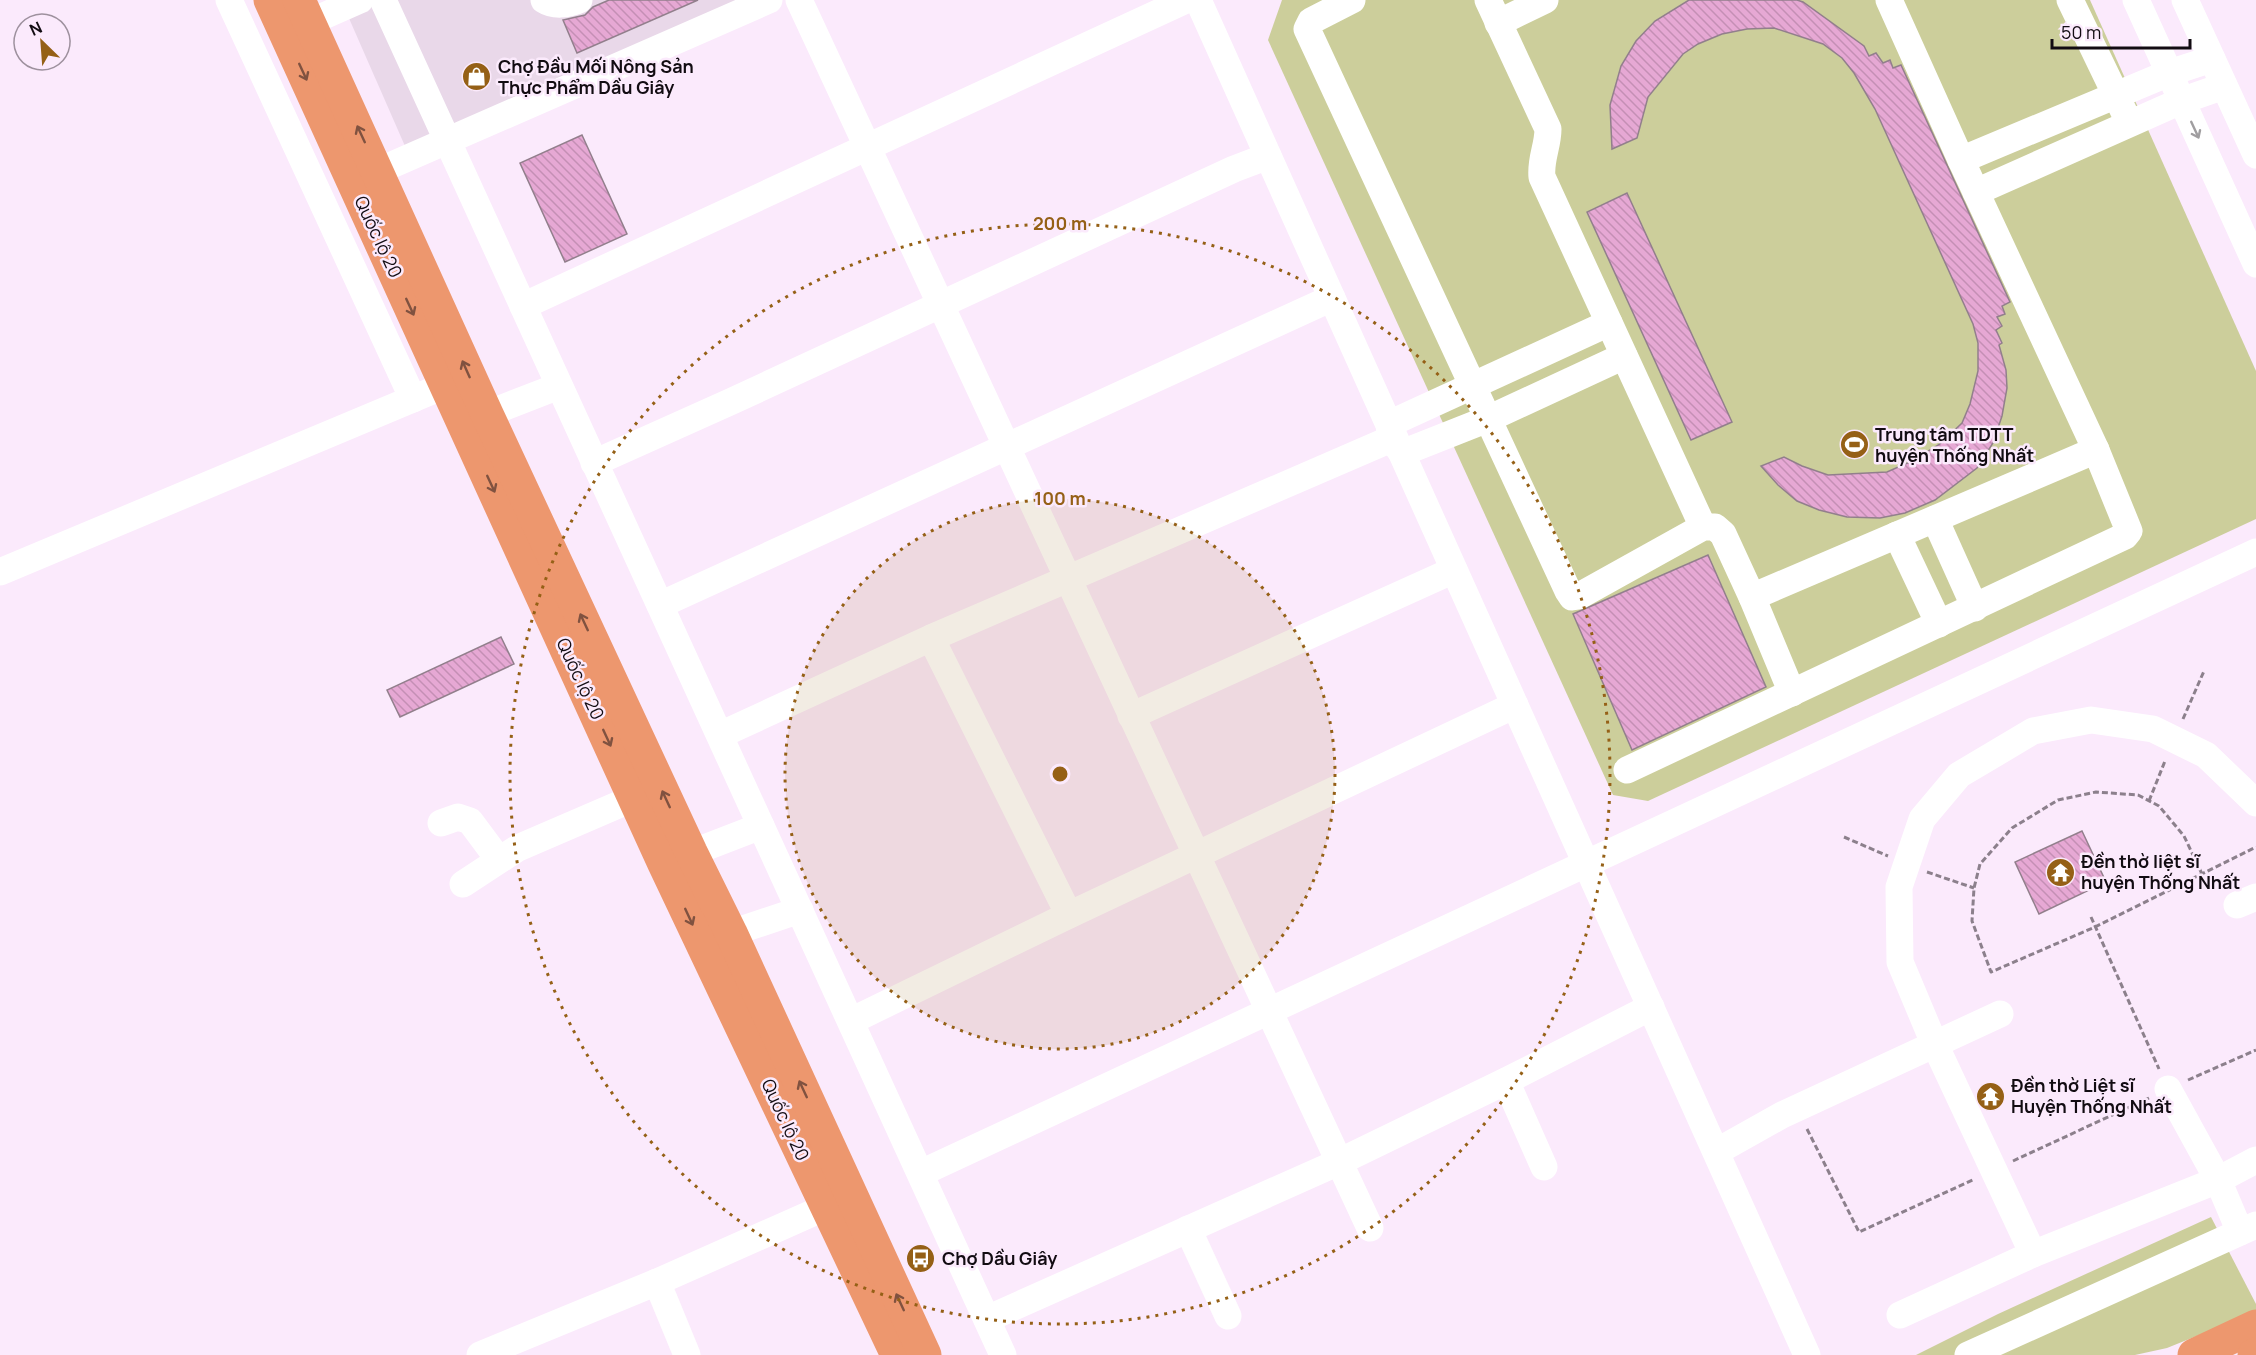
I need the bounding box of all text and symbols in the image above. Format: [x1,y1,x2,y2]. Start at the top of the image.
north arrow [12,12,72,72]
scale bar [2052,12,2190,50]
text: N [26,16,46,41]
text: 50 m [2061,20,2101,44]
place label: Chợ Đầu Mối Nông Sản Thực Phẩm Dầu Giây [498,54,694,99]
shop icon: Chợ Đầu Mối Nông Sản Thực Phẩm Dầu Giây [461,61,493,93]
one-way arrow [297,63,309,81]
one-way arrow [2189,120,2201,138]
one-way arrow [354,125,366,143]
street label: Quốc lộ 20 [350,192,408,281]
text: 200 m [1033,211,1087,235]
one-way arrow [405,298,416,316]
one-way arrow [460,360,471,378]
place label: Trung tâm TDTT huyện Thống Nhất [1875,422,2034,467]
sports icon: Trung tâm TDTT huyện Thống Nhất [1838,429,1870,461]
one-way arrow [486,475,497,493]
text: 100 m [1034,486,1086,510]
one-way arrow [577,614,589,632]
street label: Quốc lộ 20 [552,634,610,723]
one-way arrow [601,729,613,747]
centre of rings [1050,764,1070,784]
one-way arrow [660,790,672,808]
place label: Đền thờ liệt sĩ huyện Thống Nhất [2081,849,2240,894]
temple icon: Đền thờ liệt sĩ huyện Thống Nhất [2044,856,2076,888]
one-way arrow [684,908,696,926]
place label: Đền thờ Liệt sĩ Huyện Thống Nhất [2011,1073,2172,1118]
street label: Quốc lộ 20 [757,1075,815,1164]
temple icon: Đền thờ Liệt sĩ Huyện Thống Nhất [1974,1080,2006,1112]
one-way arrow [796,1081,808,1099]
bus stop icon: Chợ Dầu Giây [905,1243,937,1275]
place label: Chợ Dầu Giây [942,1246,1057,1270]
one-way arrow [894,1293,906,1311]

